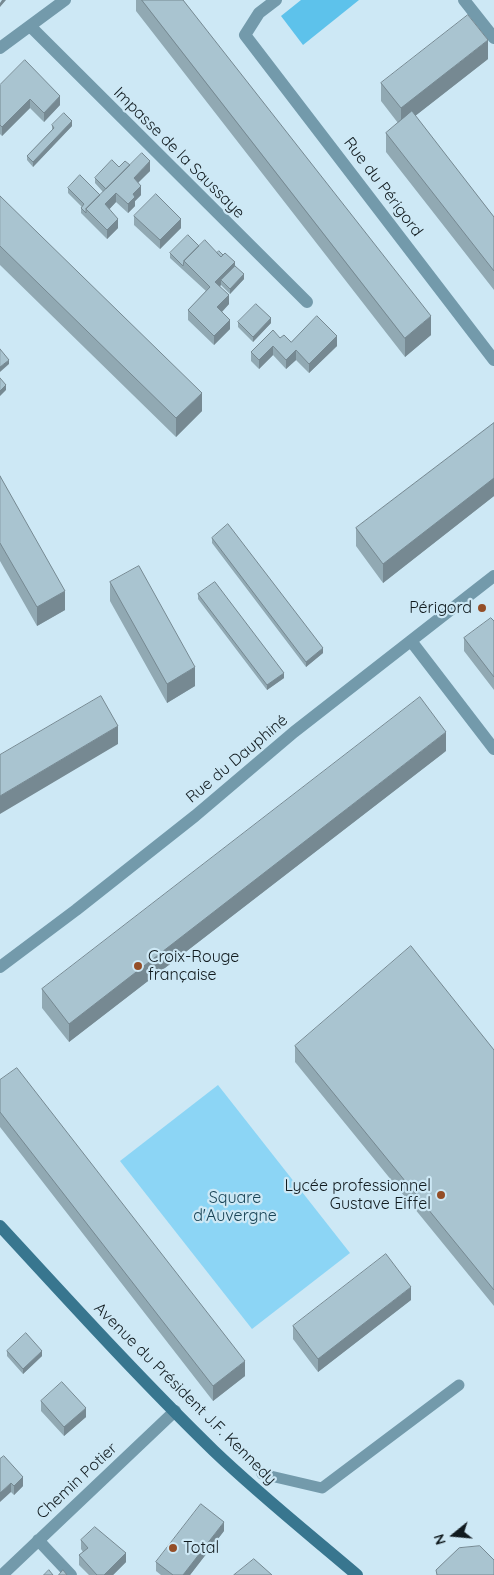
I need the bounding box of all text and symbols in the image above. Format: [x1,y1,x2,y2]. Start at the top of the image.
street label: Impasse de la Saussaye [109,83,249,223]
street label: Rue du Périgord [339,134,427,240]
place label: Périgord [409,598,472,618]
marker: Périgord [476,602,488,614]
street label: Rue du Dauphiné [182,711,292,807]
place label: Croix-Rouge française [148,947,239,985]
marker: Croix-Rouge française [132,960,144,972]
place label: Lycée professionnel Gustave Eiffel [284,1176,431,1214]
park label: Square d'Auvergne [193,1188,277,1226]
marker: Lycée professionnel Gustave Eiffel [435,1189,447,1201]
street label: Avenue du Président J.F. Kennedy [90,1299,280,1489]
street label: Chemin Potier [33,1439,121,1523]
north arrow [429,1510,479,1560]
text: N [430,1532,450,1547]
place label: Total [183,1538,219,1558]
marker: Total [167,1542,179,1554]

